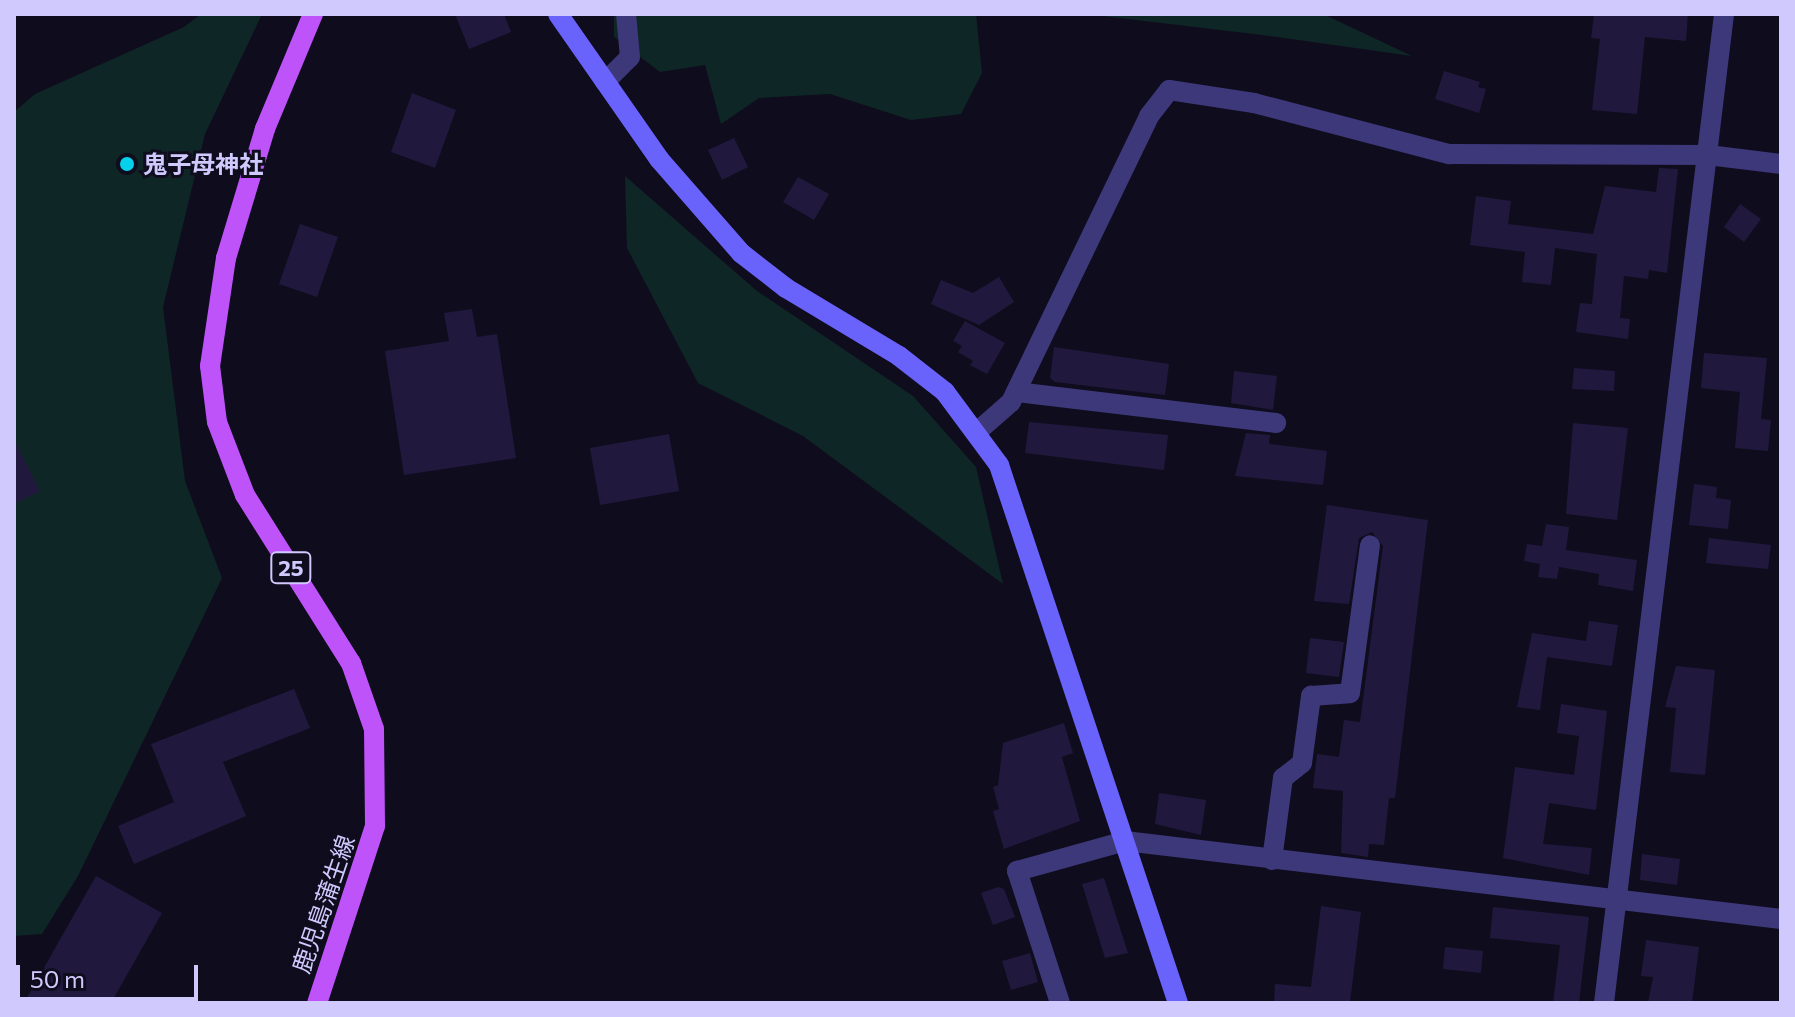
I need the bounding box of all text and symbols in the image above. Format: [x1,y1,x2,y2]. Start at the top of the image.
place label: 鬼子母神社 [143,150,263,178]
marker: 鬼子母神社 [118,155,136,173]
road number: 25 [269,550,313,586]
street label: 鹿児島蒲生線 [286,831,360,977]
scale bar [20,949,202,999]
text: 50 m [30,964,85,993]

